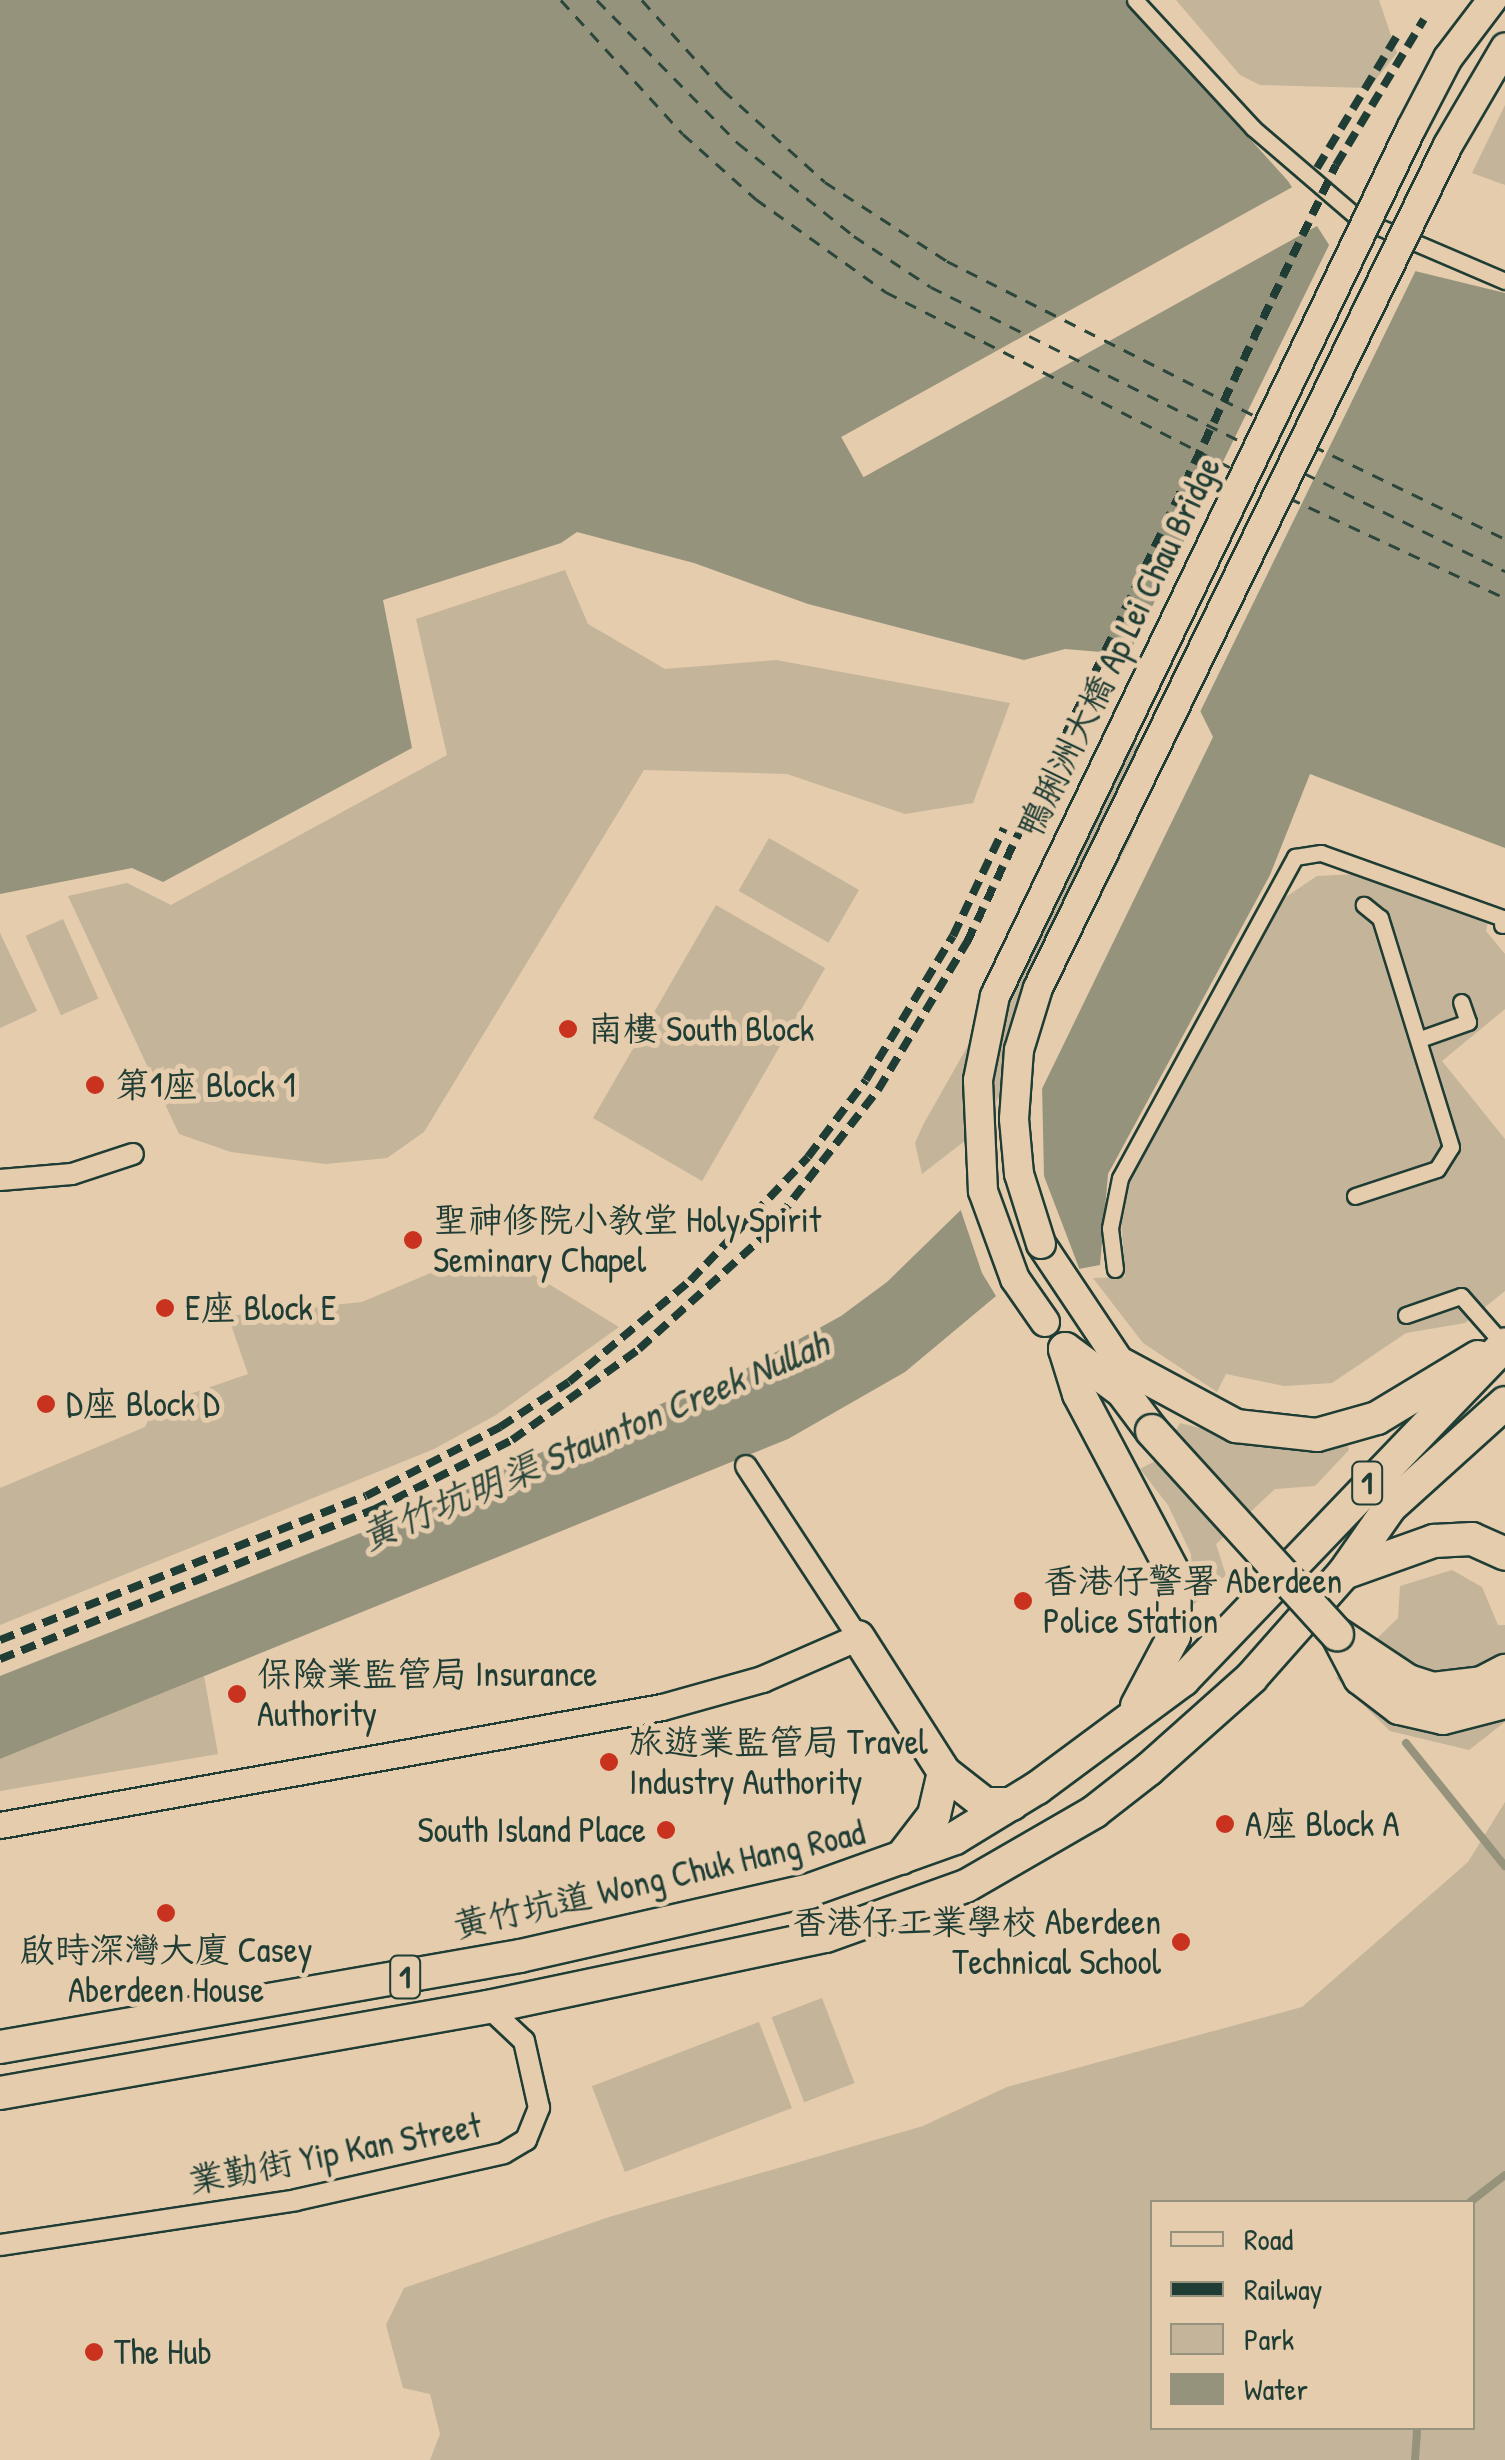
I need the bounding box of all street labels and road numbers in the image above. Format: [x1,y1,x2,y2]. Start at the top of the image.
street label: 鴨脷洲大橋 Ap Lei Chau Bridge [1009,450,1229,844]
road number: 1 [1350,1456,1384,1510]
street label: 黃竹坑道 Wong Chuk Hang Road [449,1811,869,1947]
road number: 1 [388,1950,422,2004]
street label: 業勤街 Yip Kan Street [185,2104,485,2202]

